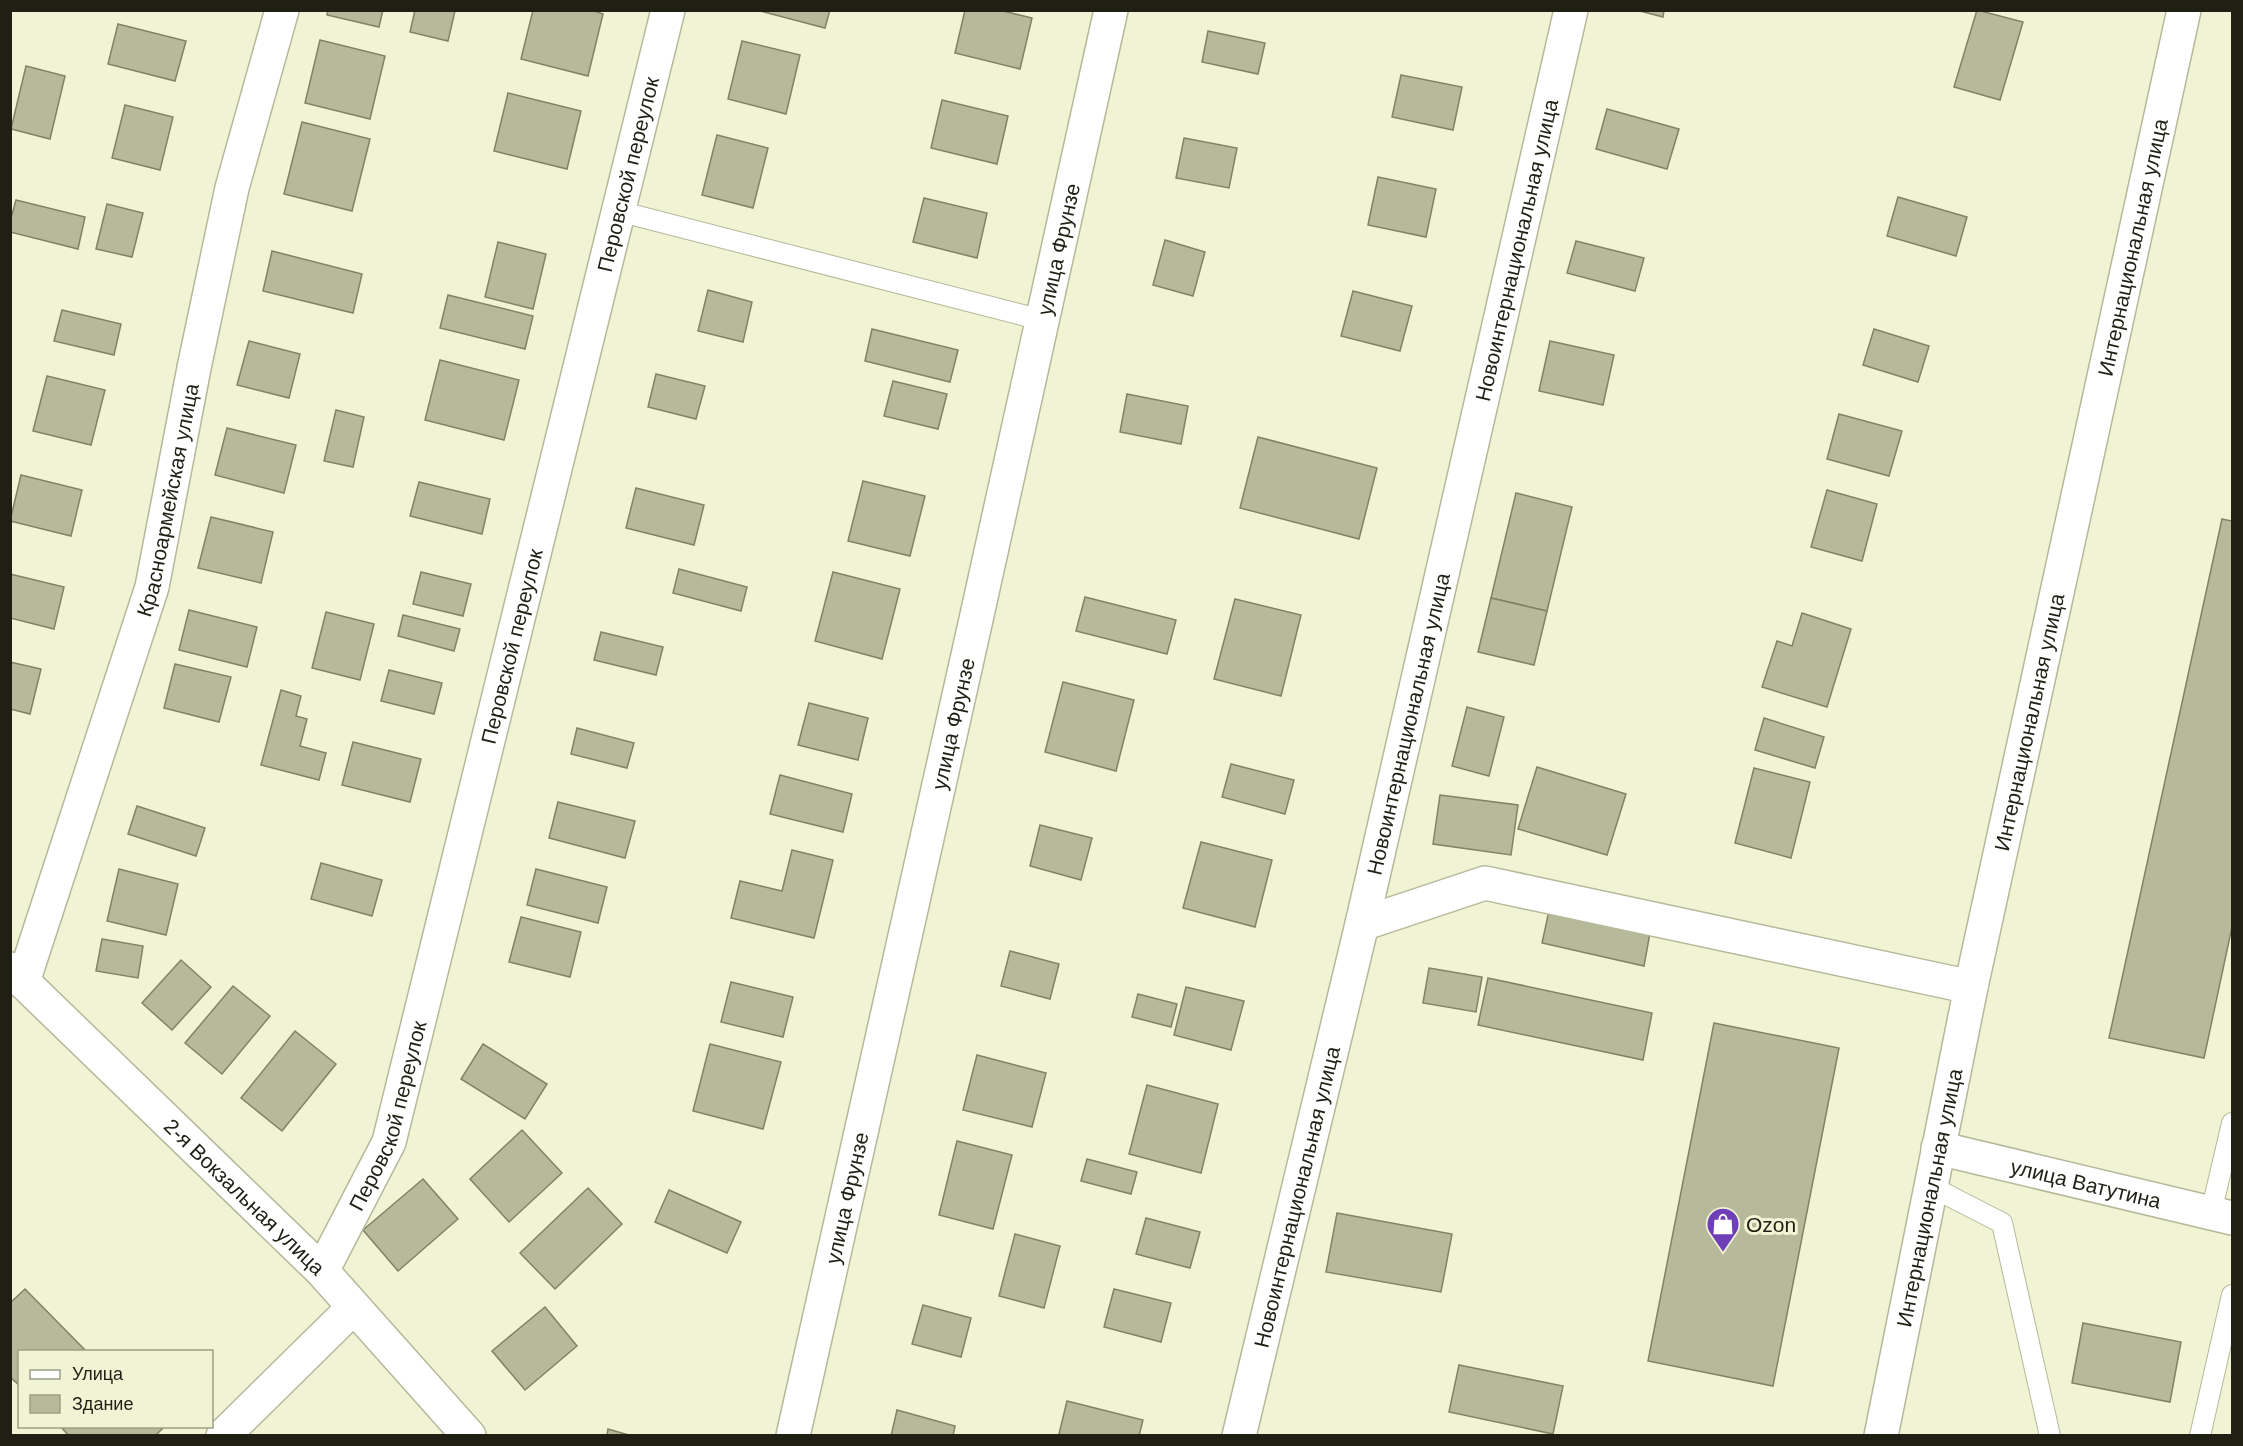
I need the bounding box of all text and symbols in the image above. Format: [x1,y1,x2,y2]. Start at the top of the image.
street label: Перовской переулок [592,74,663,274]
street label: Новоинтернациональная улица [1470,96,1562,403]
street label: Интернациональная улица [2093,116,2172,378]
street label: улица Фрунзе [1032,181,1084,317]
street label: Красноармейская улица [132,381,202,619]
street label: Перовской переулок [476,546,546,746]
street label: Новоинтернациональная улица [1362,570,1454,877]
street label: Интернациональная улица [1989,591,2068,853]
street label: улица Фрунзе [927,656,979,792]
street label: Перовской переулок [344,1017,430,1214]
street label: Новоинтернациональная улица [1249,1044,1344,1350]
street label: Интернациональная улица [1892,1066,1966,1329]
street label: 2-я Вокзальная улица [160,1114,330,1279]
street label: улица Фрунзе [820,1130,872,1266]
street label: улица Ватутина [2008,1154,2164,1212]
shop icon: Ozon [1705,1206,1741,1253]
place label: Ozon [1746,1213,1796,1236]
legend [18,1350,213,1428]
text: Улица [72,1364,124,1384]
text: Здание [72,1394,133,1414]

